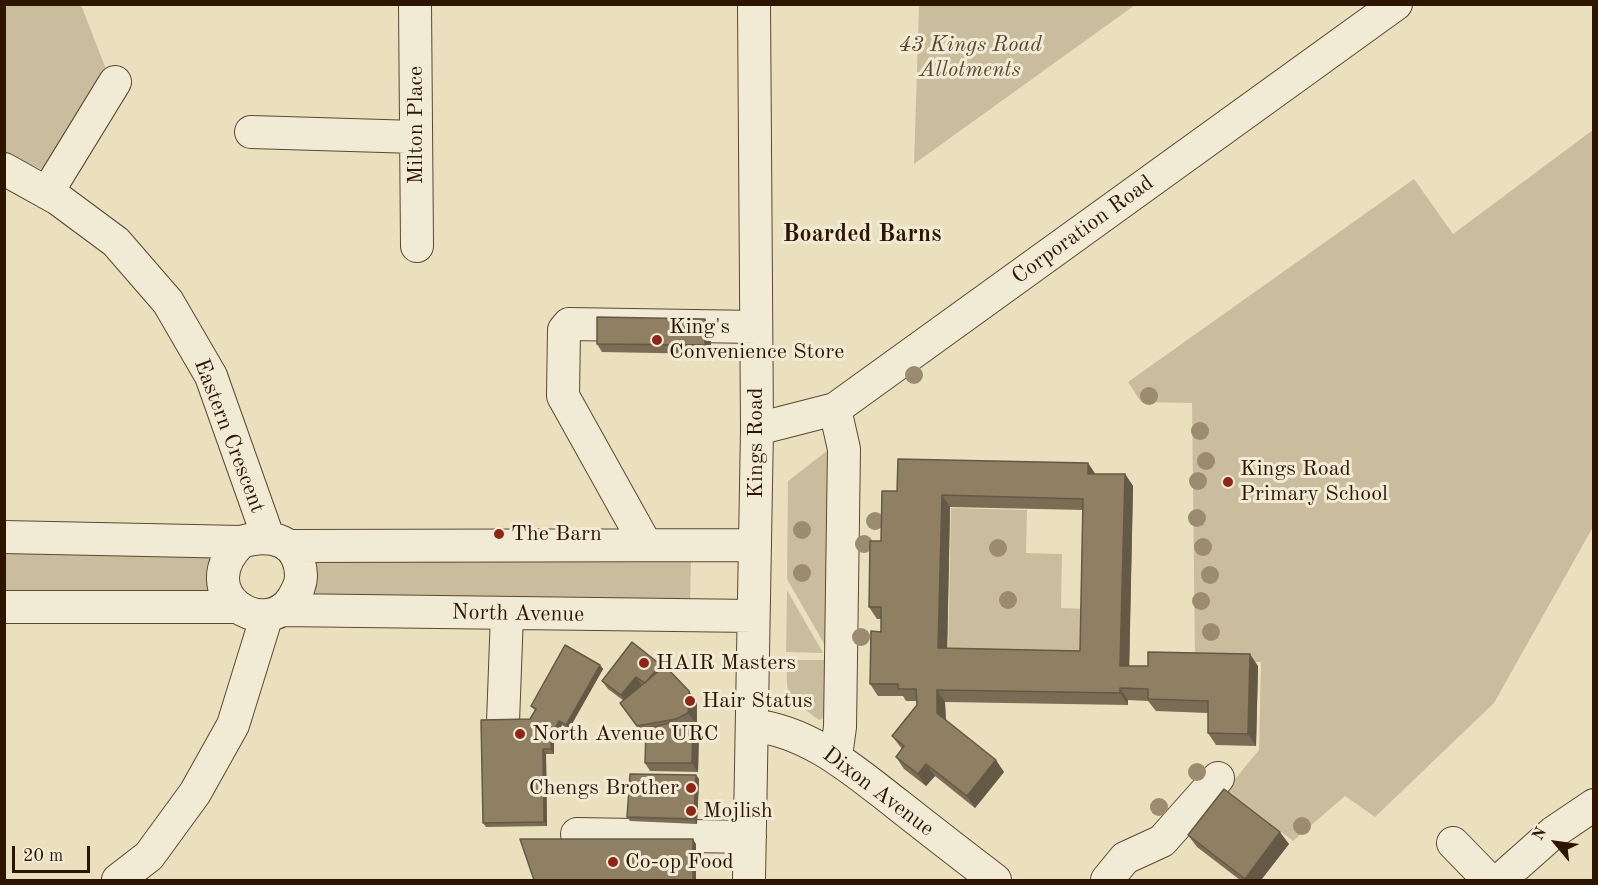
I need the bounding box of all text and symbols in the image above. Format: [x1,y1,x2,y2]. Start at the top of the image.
park label: 43 Kings Road Allotments [898,32,1042,84]
street label: Milton Place [403,66,429,184]
street label: Corporation Road [1007,170,1159,290]
district label: Boarded Barns [783,221,941,249]
place label: King's Convenience Store [669,314,844,366]
marker: King's Convenience Store [650,333,664,347]
street label: Eastern Crescent [187,355,271,517]
street label: Kings Road [743,387,769,499]
place label: Kings Road Primary School [1240,456,1388,508]
marker: Kings Road Primary School [1221,475,1235,489]
place label: The Barn [511,521,602,547]
marker: The Barn [492,527,506,541]
street label: North Avenue [451,600,585,628]
place label: HAIR Masters [656,650,796,676]
marker: HAIR Masters [637,656,651,670]
place label: Hair Status [702,688,813,714]
marker: Hair Status [683,694,697,708]
place label: North Avenue URC [532,721,718,747]
marker: North Avenue URC [513,727,527,741]
street label: Dixon Avenue [817,741,939,843]
place label: Chengs Brother [529,775,679,801]
marker: Chengs Brother [684,781,698,795]
place label: Mojlish [703,798,773,824]
marker: Mojlish [684,804,698,818]
north arrow [1526,813,1586,873]
text: N [1530,825,1550,844]
scale bar [15,834,93,872]
text: 20 m [23,847,63,865]
place label: Co-op Food [625,849,734,875]
marker: Co-op Food [606,855,620,869]

